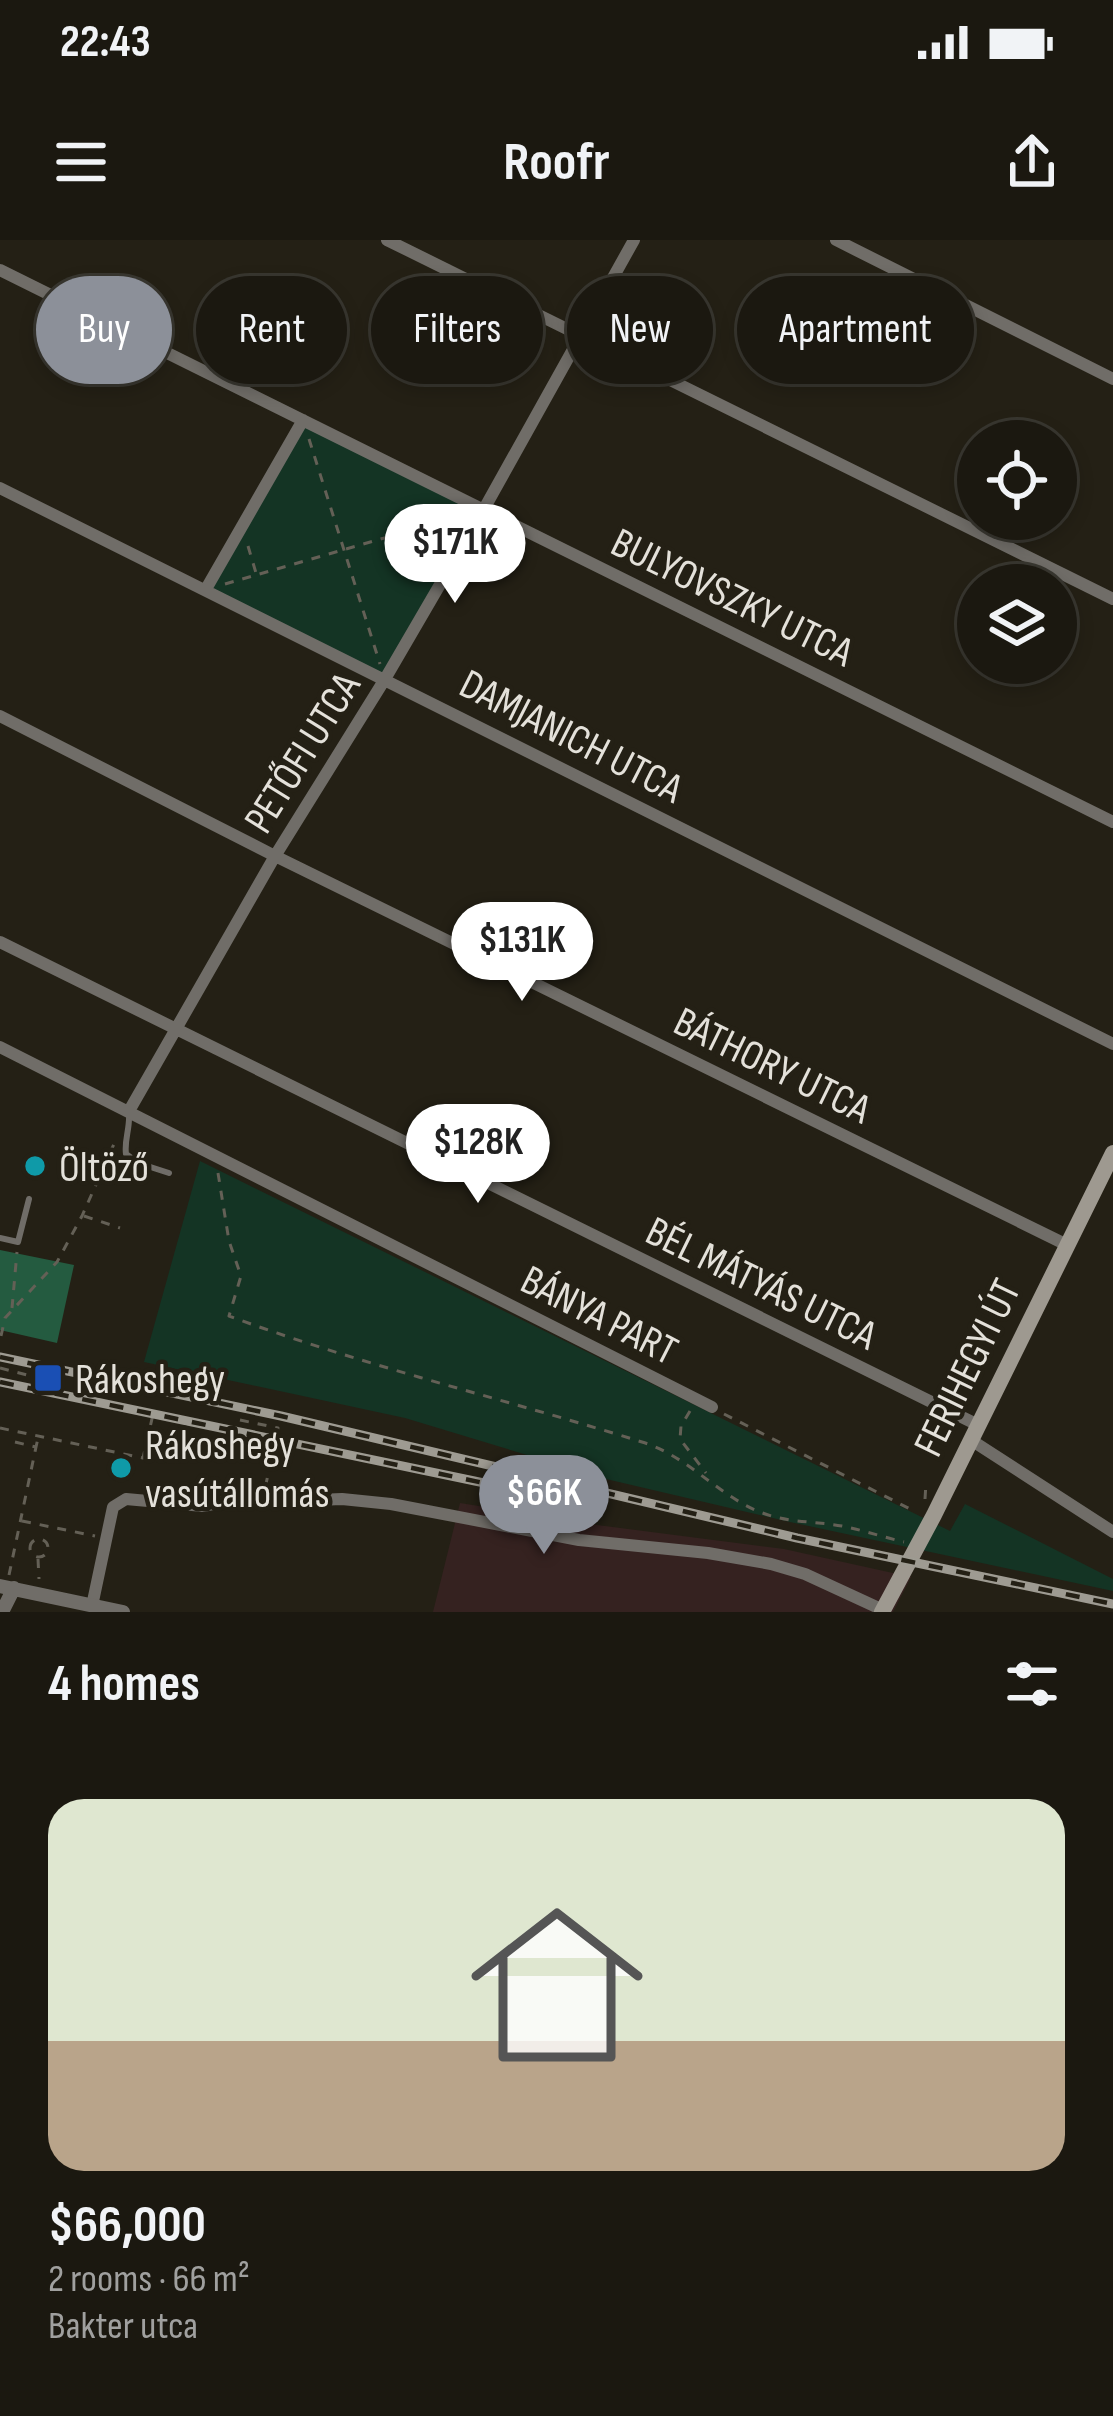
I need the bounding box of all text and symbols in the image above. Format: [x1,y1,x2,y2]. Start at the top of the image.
text: 22:43 [60,15,151,70]
icon: menu [48,129,114,195]
icon: share [999,129,1065,195]
text: Roofr [503,130,610,195]
chip: Buy [36,276,172,384]
chip: Rent [196,276,347,384]
chip: Filters [371,276,543,384]
chip: New [567,276,713,384]
chip: Apartment [737,276,974,384]
map controls [957,420,1077,684]
button: locate [957,420,1077,540]
pin: $171K [371,504,539,606]
street label: BULYOVSZKY UTCA [603,518,862,679]
text: $171K [412,519,499,566]
button: layers [957,564,1077,684]
street label: DAMJANICH UTCA [451,659,692,816]
street label: PETŐFI UTCA [234,663,373,843]
pin: $131K [438,902,606,1004]
text: $131K [478,917,566,964]
street label: BÁTHORY UTCA [665,997,879,1136]
pin: $128K [394,1104,562,1206]
text: $128K [433,1119,523,1166]
place label: Öltöző [59,1143,149,1194]
marker: Öltöző [22,1153,48,1179]
street label: BÉL MÁTYÁS UTCA [637,1206,885,1362]
street label: BÁNYA PART [512,1255,686,1377]
street label: FERIHEGYI ÚT [903,1271,1033,1465]
place label: Rákoshegy [75,1355,225,1406]
marker: Rákoshegy [32,1362,64,1394]
place label: Rákoshegy vasútállomás [145,1421,329,1520]
marker: Rákoshegy vasútállomás [108,1455,134,1481]
pin: $66K [473,1455,615,1557]
text: $66K [506,1470,582,1517]
icon: filters [999,1651,1065,1717]
text: 4 homes [48,1654,200,1715]
icon: home [449,1877,665,2093]
text: $66,000 [48,2195,206,2256]
text: 2 rooms · 66 m² [48,2256,250,2303]
text: Bakter utca [48,2303,198,2350]

